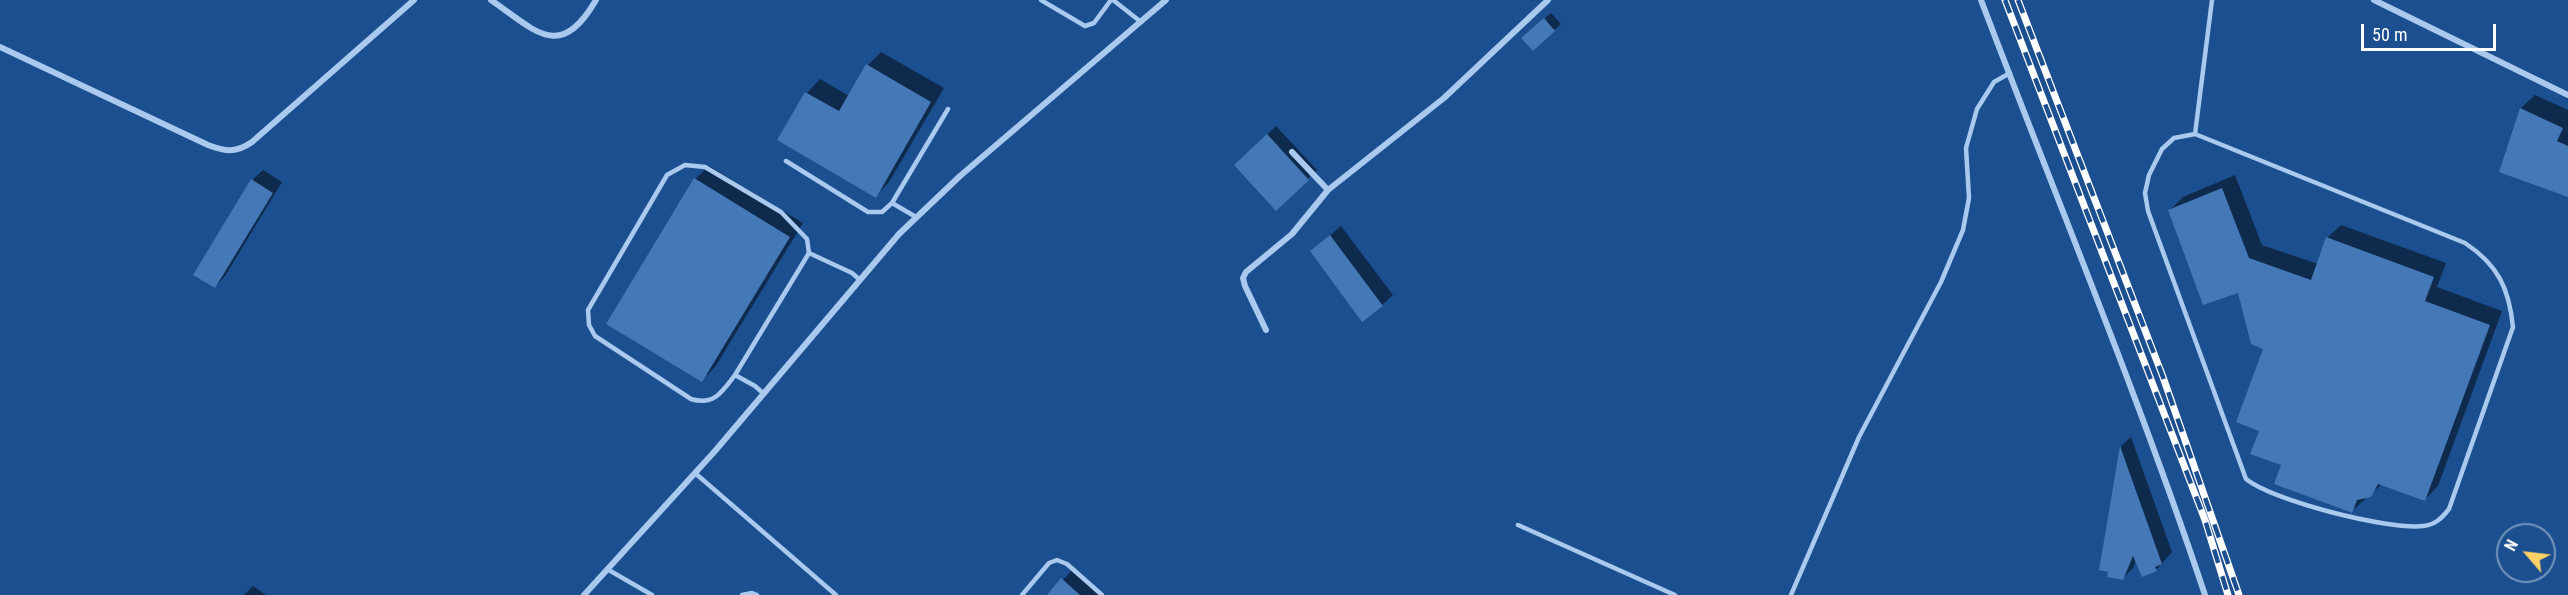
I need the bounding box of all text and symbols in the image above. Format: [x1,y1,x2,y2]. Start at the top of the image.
scale bar [2364,12,2499,50]
text: 50 m [2372,24,2407,45]
north arrow [2496,523,2556,583]
text: N [2501,536,2522,554]

